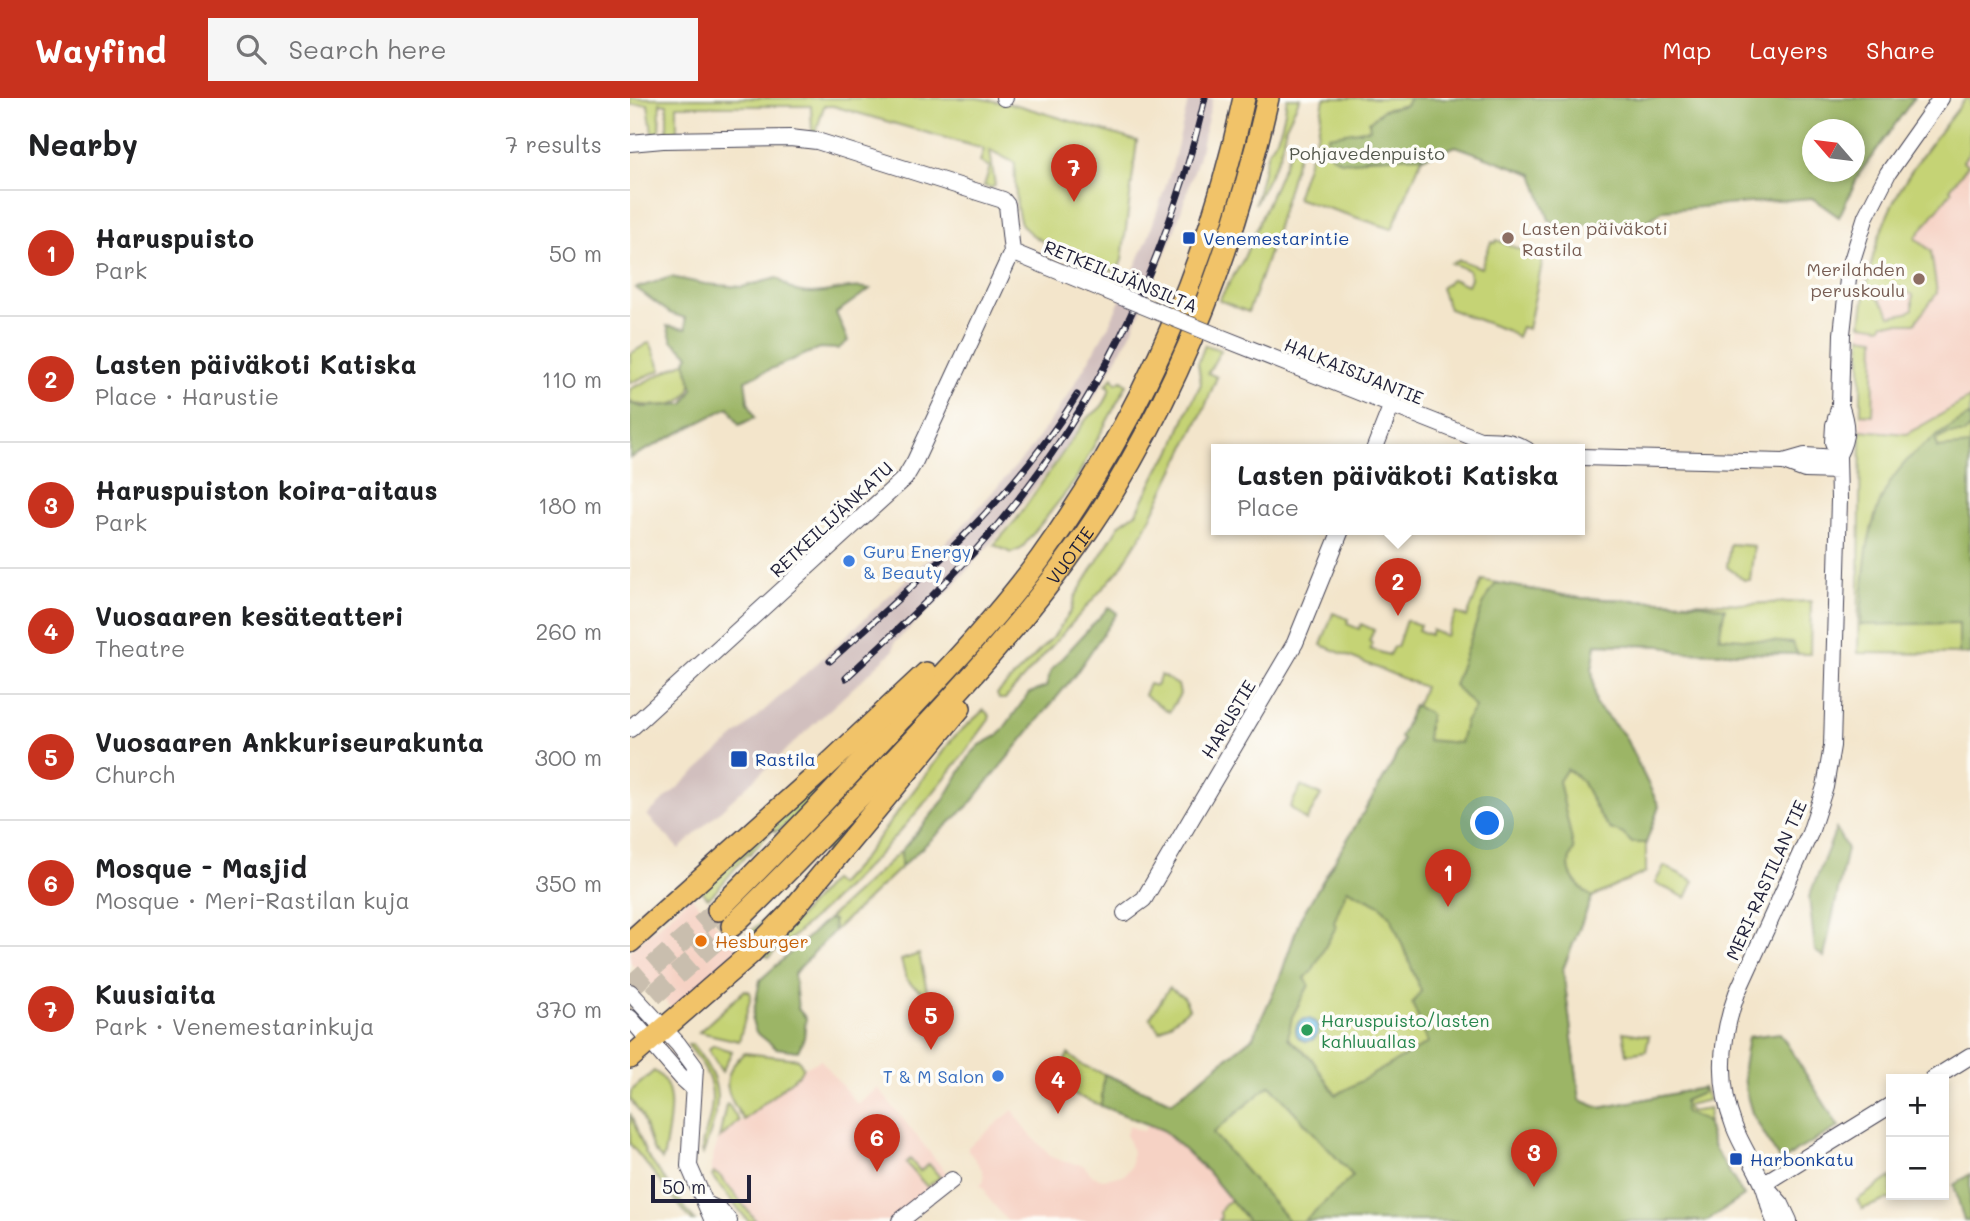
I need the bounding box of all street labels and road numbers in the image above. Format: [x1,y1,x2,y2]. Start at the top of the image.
street label: RETKEILIJÄNSILTA [1040,234,1202,318]
street label: HALKAISIJANTIE [1281,332,1427,410]
street label: RETKEILIJÄNKATU [765,456,897,582]
street label: VUOTIE [1041,522,1099,589]
street label: HARUSTIE [1195,675,1261,763]
street label: MERI-RASTILAN TIE [1720,796,1812,964]

